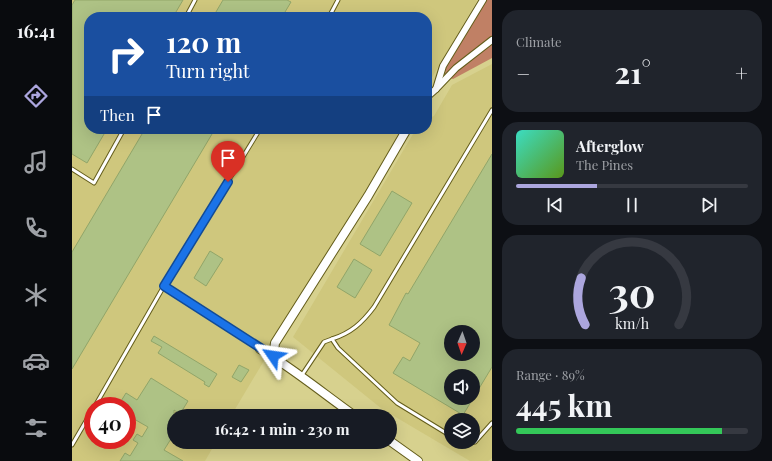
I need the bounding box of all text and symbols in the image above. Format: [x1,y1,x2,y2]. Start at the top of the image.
text: 16:41 [17,19,55,43]
text: 120 m [166,23,241,60]
icon: right [100,28,152,80]
text: Climate [516,33,562,50]
text: 21° [614,52,651,92]
text: − [516,58,530,88]
text: + [735,58,748,88]
text: Turn right [166,59,249,83]
icon: directions [22,82,50,110]
icon: arrive [143,104,165,126]
text: Then [100,105,135,125]
text: Afterglow [576,136,644,156]
pin [211,141,245,182]
icon: arrive [217,147,239,169]
icon: music [22,148,50,176]
text: The Pines [576,156,633,173]
icon: previous [544,194,566,216]
icon: pause [621,194,643,216]
icon: next [698,194,720,216]
icon: phone [22,214,50,242]
text: 30 [608,262,656,317]
icon: climate [22,281,50,309]
text: km/h [615,313,650,332]
north arrow [444,325,480,361]
map controls [444,325,480,449]
position arrow [252,335,294,377]
icon: car [22,347,50,375]
text: Range · 89% [516,366,585,383]
button: sound [444,369,480,405]
text: 445 km [516,385,612,425]
speed limit sign: 40 [84,397,136,449]
button: layers [444,413,480,449]
icon: filters [22,414,50,442]
text: 16:42 · 1 min · 230 m [215,419,350,439]

